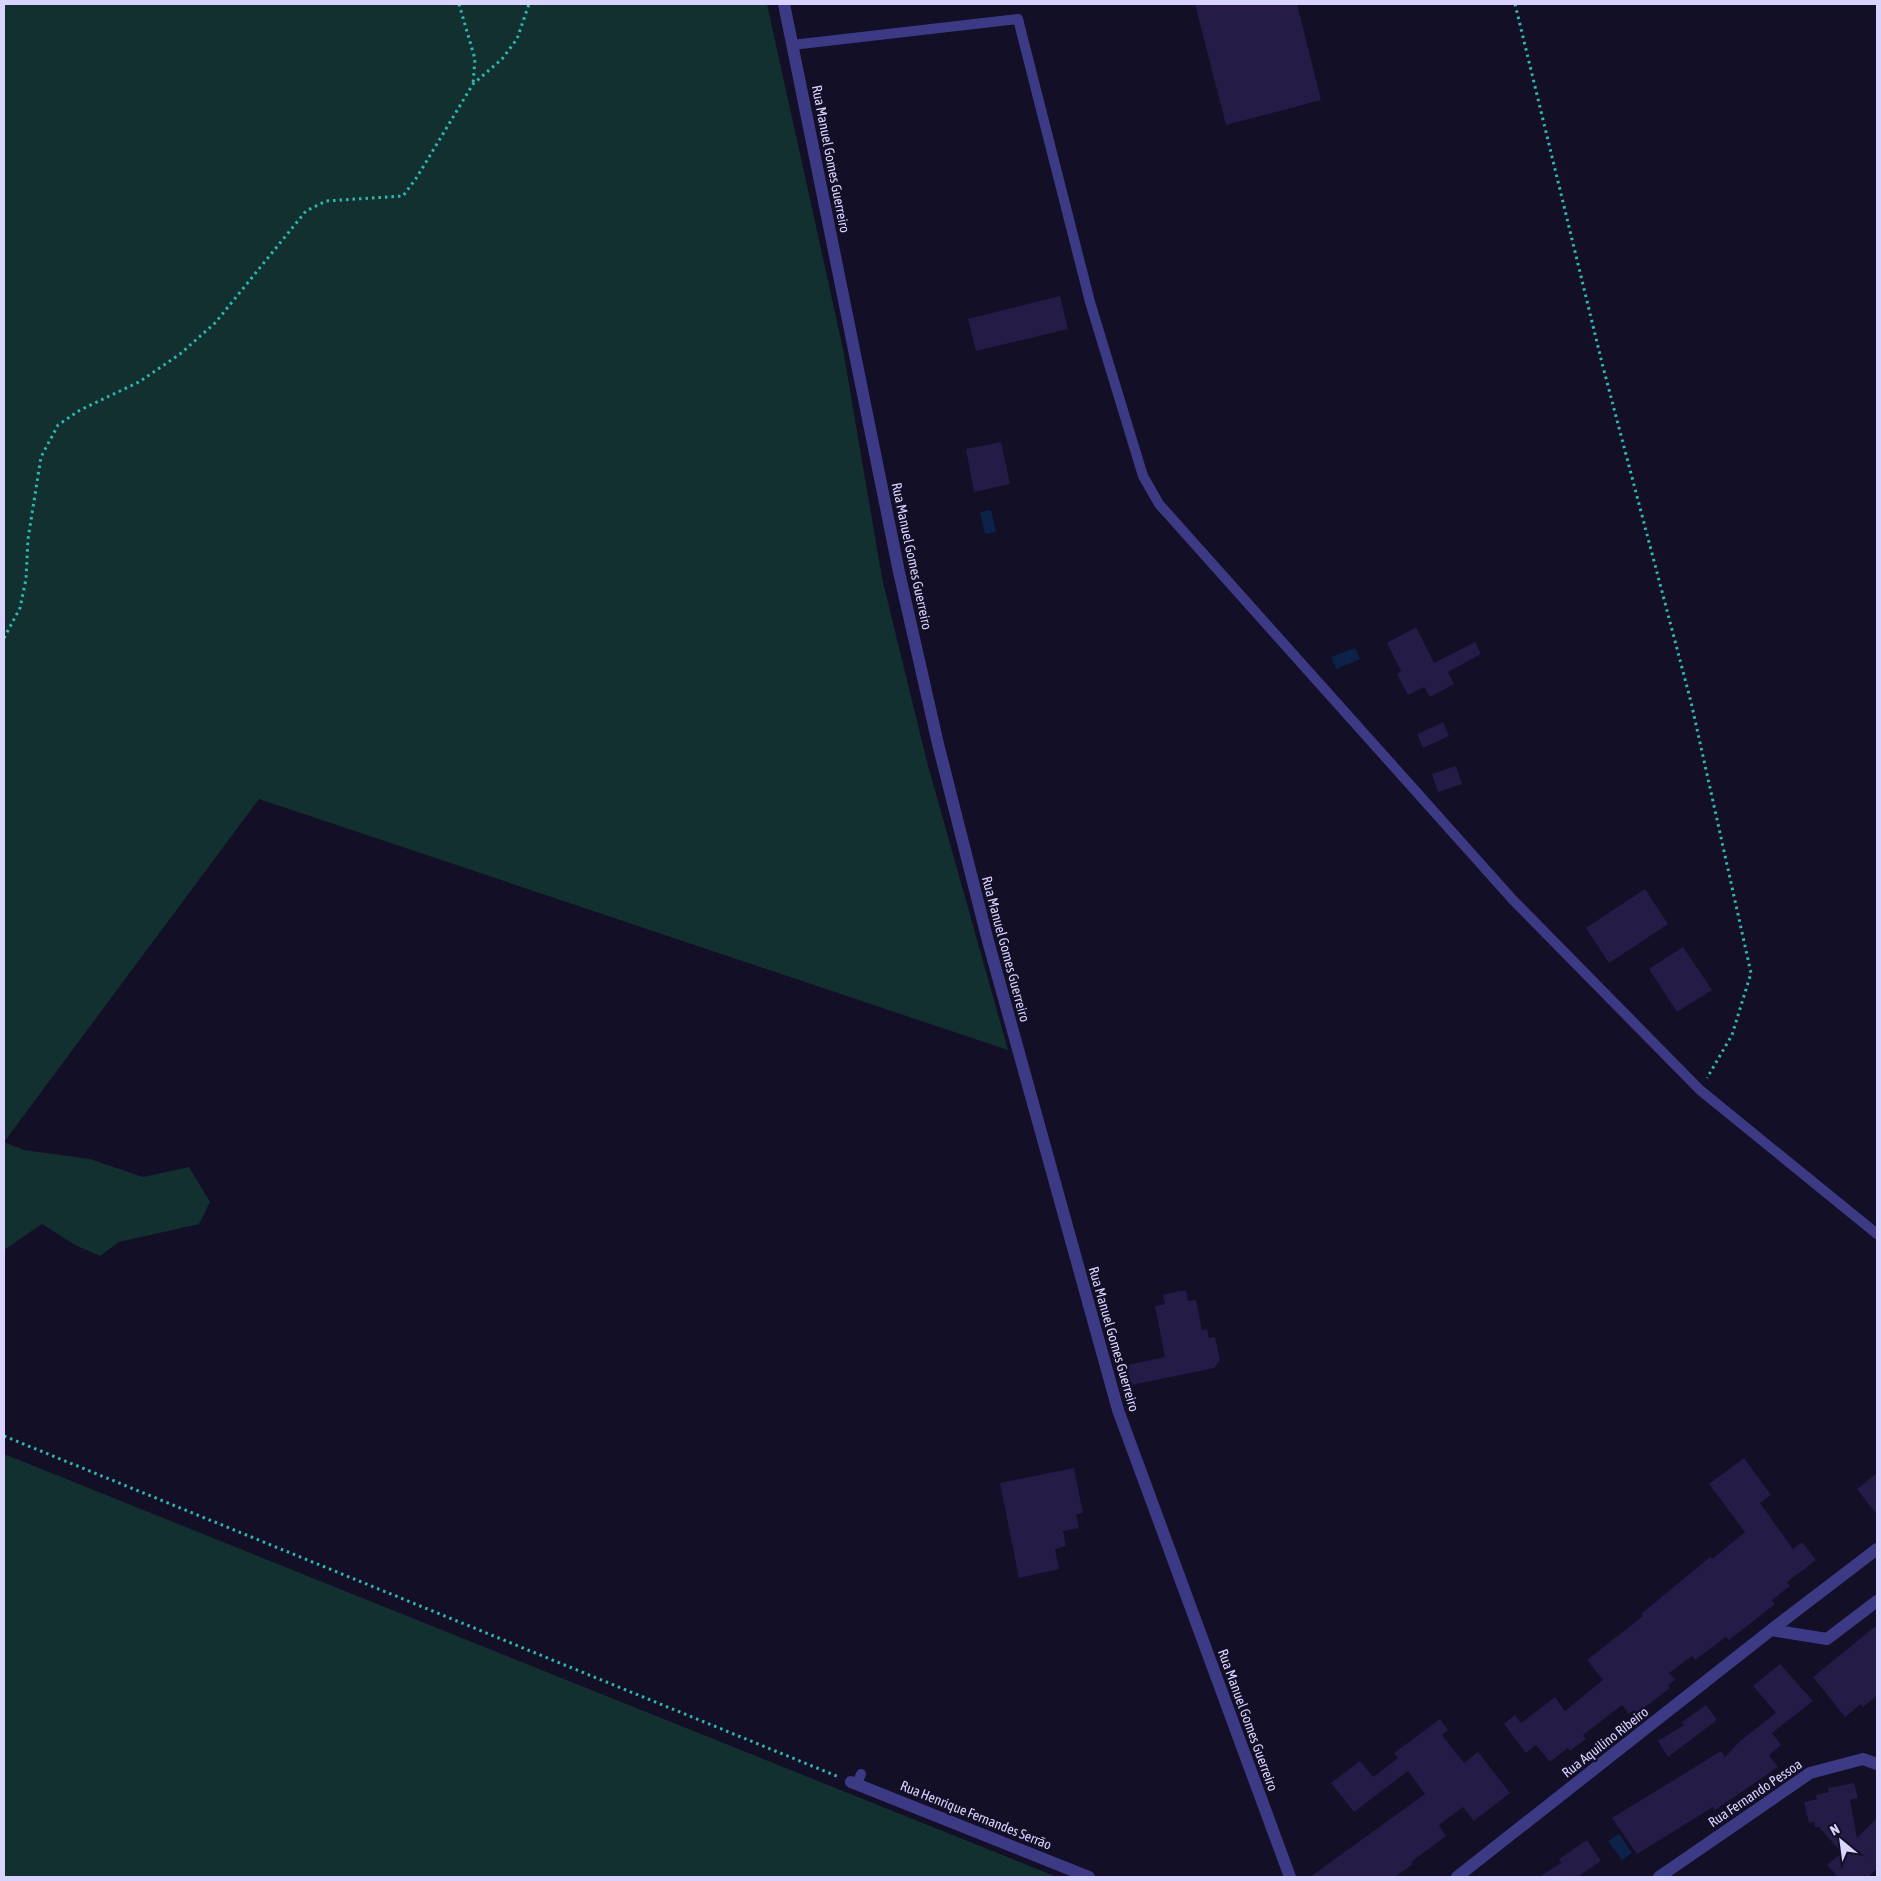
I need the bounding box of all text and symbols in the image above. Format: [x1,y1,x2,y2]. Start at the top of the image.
street label: Rua Manuel Gomes Guerreiro [809,84,853,234]
street label: Rua Manuel Gomes Guerreiro [889,481,935,631]
street label: Rua Manuel Gomes Guerreiro [979,874,1033,1024]
street label: Rua Manuel Gomes Guerreiro [1086,1265,1142,1413]
street label: Rua Manuel Gomes Guerreiro [1215,1647,1281,1793]
street label: Rua Aquilino Ribeiro [1559,1703,1651,1781]
street label: Rua Fernando Pessoa [1705,1756,1805,1830]
street label: Rua Henrique Fernandes Serrão [898,1777,1054,1853]
north arrow [1816,1816,1866,1866]
text: N [1827,1821,1842,1839]

